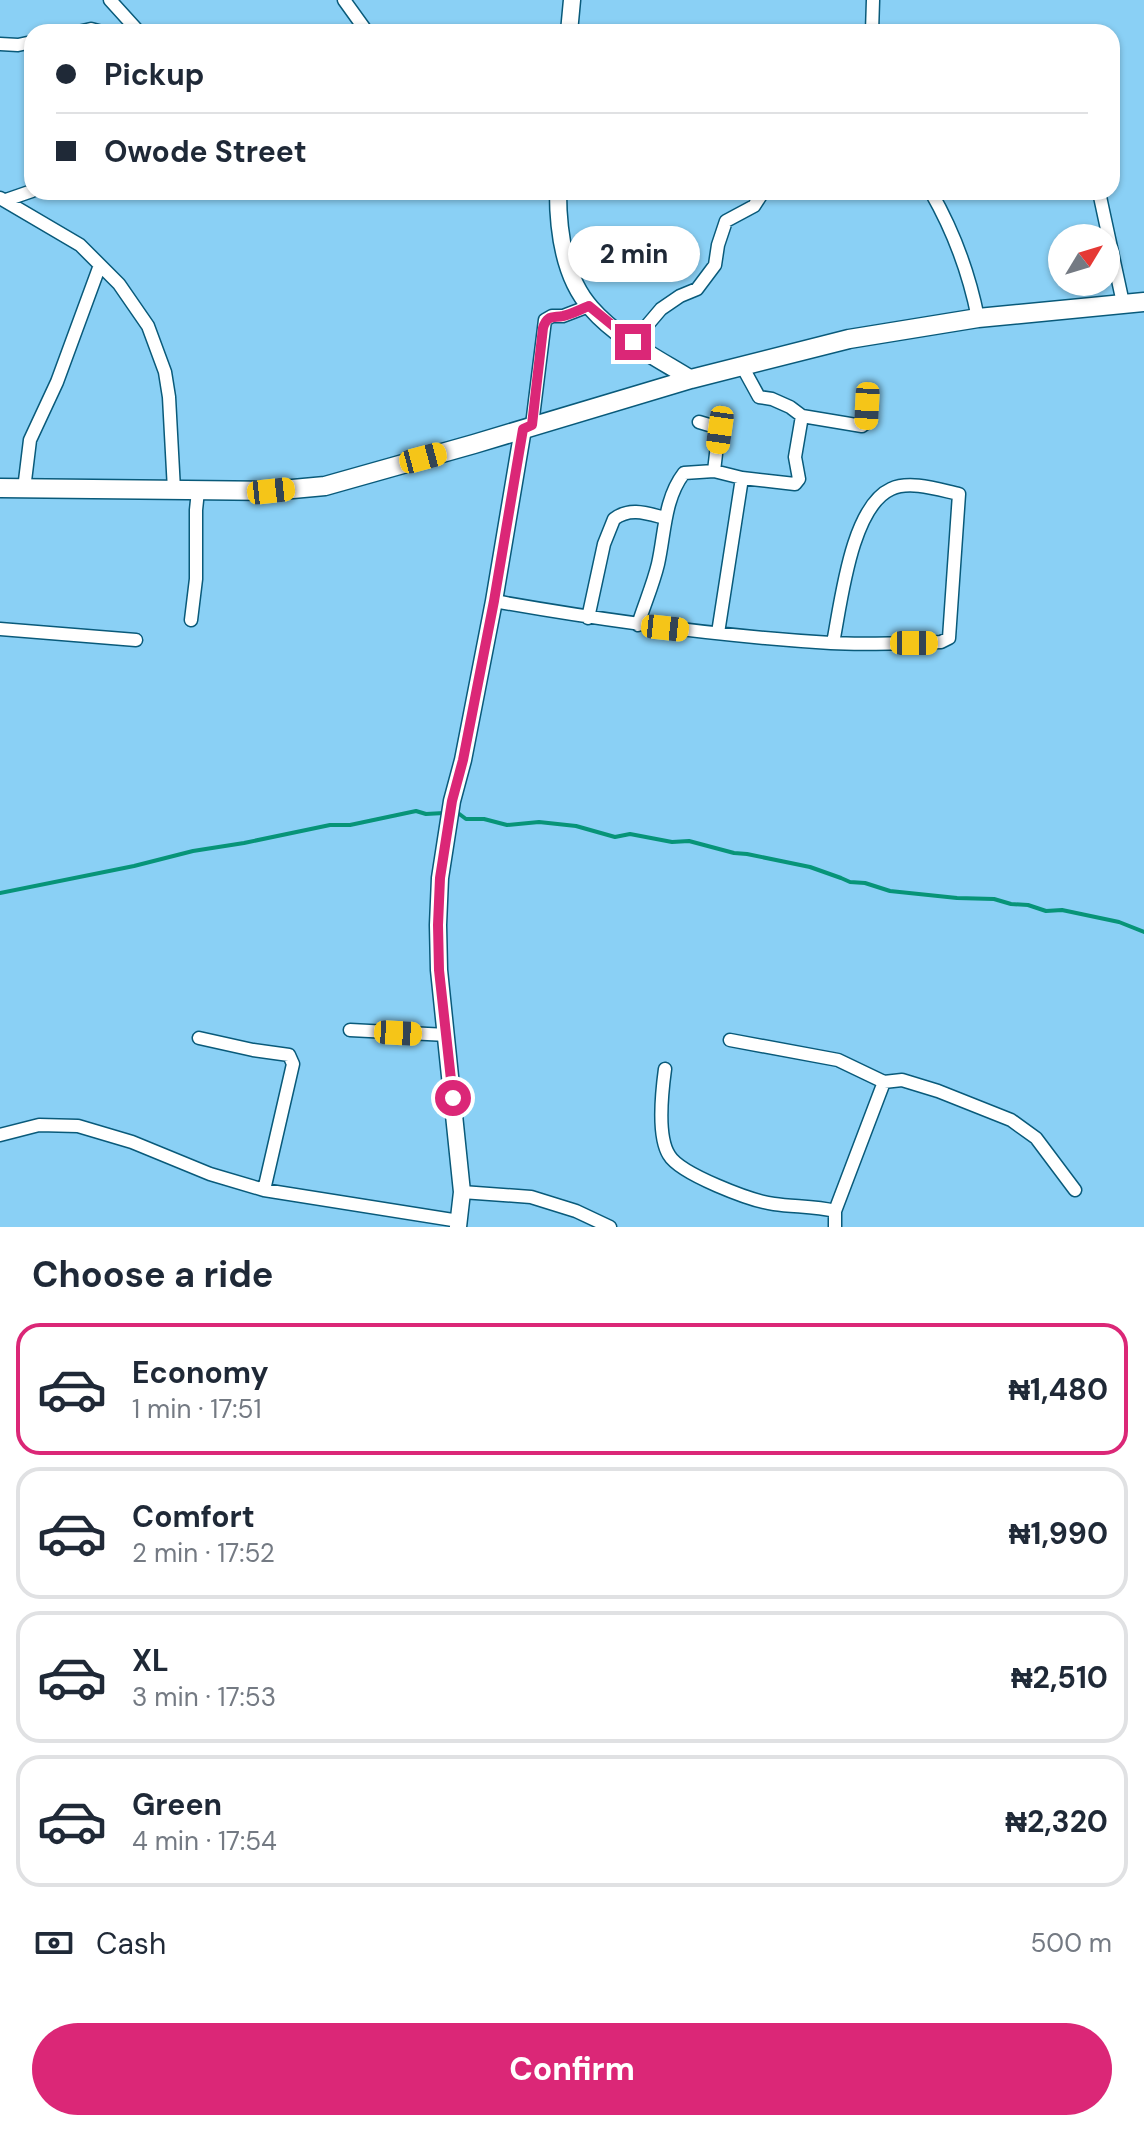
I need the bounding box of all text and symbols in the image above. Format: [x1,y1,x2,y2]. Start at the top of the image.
text: Pickup [104,55,204,94]
text: Owode Street [104,132,307,171]
north arrow [1048,224,1120,296]
map controls [1048,224,1120,296]
callout: 2 min [567,226,699,282]
text: 2 min [600,237,668,271]
route end [615,324,651,360]
car [854,381,880,431]
car [705,405,735,455]
car [397,440,449,476]
car [246,477,296,505]
car [640,614,690,642]
car [890,631,938,655]
car [373,1020,423,1046]
route start [435,1080,471,1116]
text: Choose a ride [32,1251,273,1298]
icon: car [36,1353,108,1425]
text: Economy [132,1353,269,1392]
text: ₦1,480 [1008,1370,1108,1409]
text: 1 min · 17:51 [132,1392,262,1426]
icon: car [36,1497,108,1569]
text: Comfort [132,1497,255,1536]
text: ₦1,990 [1009,1514,1108,1553]
text: 2 min · 17:52 [132,1536,275,1570]
icon: car [36,1641,108,1713]
text: XL [132,1641,169,1680]
text: ₦2,510 [1011,1658,1108,1697]
text: 3 min · 17:53 [132,1680,276,1714]
icon: car [36,1785,108,1857]
text: Green [132,1785,222,1824]
text: ₦2,320 [1005,1802,1108,1841]
text: 4 min · 17:54 [132,1824,277,1858]
icon: cash [32,1921,76,1965]
text: Cash [96,1924,166,1963]
text: 500 m [1030,1926,1112,1960]
button: Confirm [32,2023,1112,2115]

